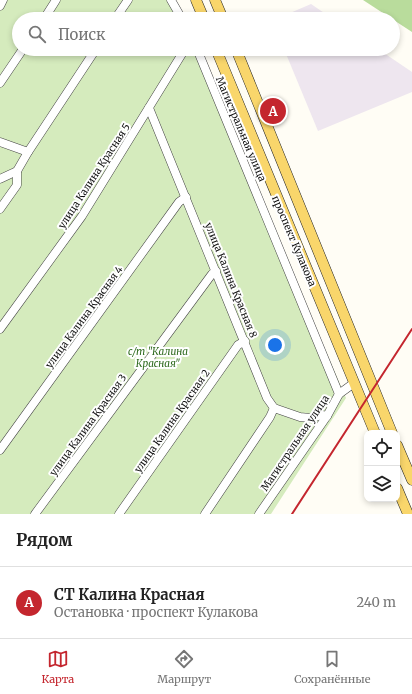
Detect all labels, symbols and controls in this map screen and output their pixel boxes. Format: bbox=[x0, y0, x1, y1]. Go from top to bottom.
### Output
search box bbox=[12, 12, 400, 56]
icon: search bbox=[26, 23, 48, 45]
text: Поиск bbox=[58, 25, 105, 44]
street label: Магистральная улица bbox=[213, 75, 269, 184]
pin: A bbox=[260, 96, 286, 126]
street label: улица Калина Красная 5 bbox=[55, 121, 133, 231]
street label: проспект Кулакова bbox=[269, 194, 319, 289]
street label: улица Калина Красная 8 bbox=[202, 220, 260, 340]
street label: улица Калина Красная 4 bbox=[42, 263, 126, 371]
your location bbox=[265, 335, 285, 355]
park label: с/т "Калина Красная" bbox=[128, 345, 188, 370]
street label: улица Калина Красная 2 bbox=[131, 367, 213, 475]
street label: улица Калина Красная 3 bbox=[47, 371, 130, 479]
street label: Магистральная улица bbox=[258, 392, 332, 493]
map controls bbox=[364, 430, 400, 502]
button: locate bbox=[364, 430, 400, 466]
button: layers bbox=[364, 466, 400, 502]
text: Рядом bbox=[16, 529, 72, 551]
text: СТ Калина Красная bbox=[54, 585, 205, 604]
text: A bbox=[24, 594, 34, 611]
text: 240 m bbox=[356, 594, 396, 611]
text: Остановка · проспект Кулакова bbox=[54, 604, 258, 621]
tab: Карта bbox=[42, 648, 74, 686]
tab: Маршрут bbox=[157, 648, 211, 686]
tab: Сохранённые bbox=[294, 648, 370, 686]

